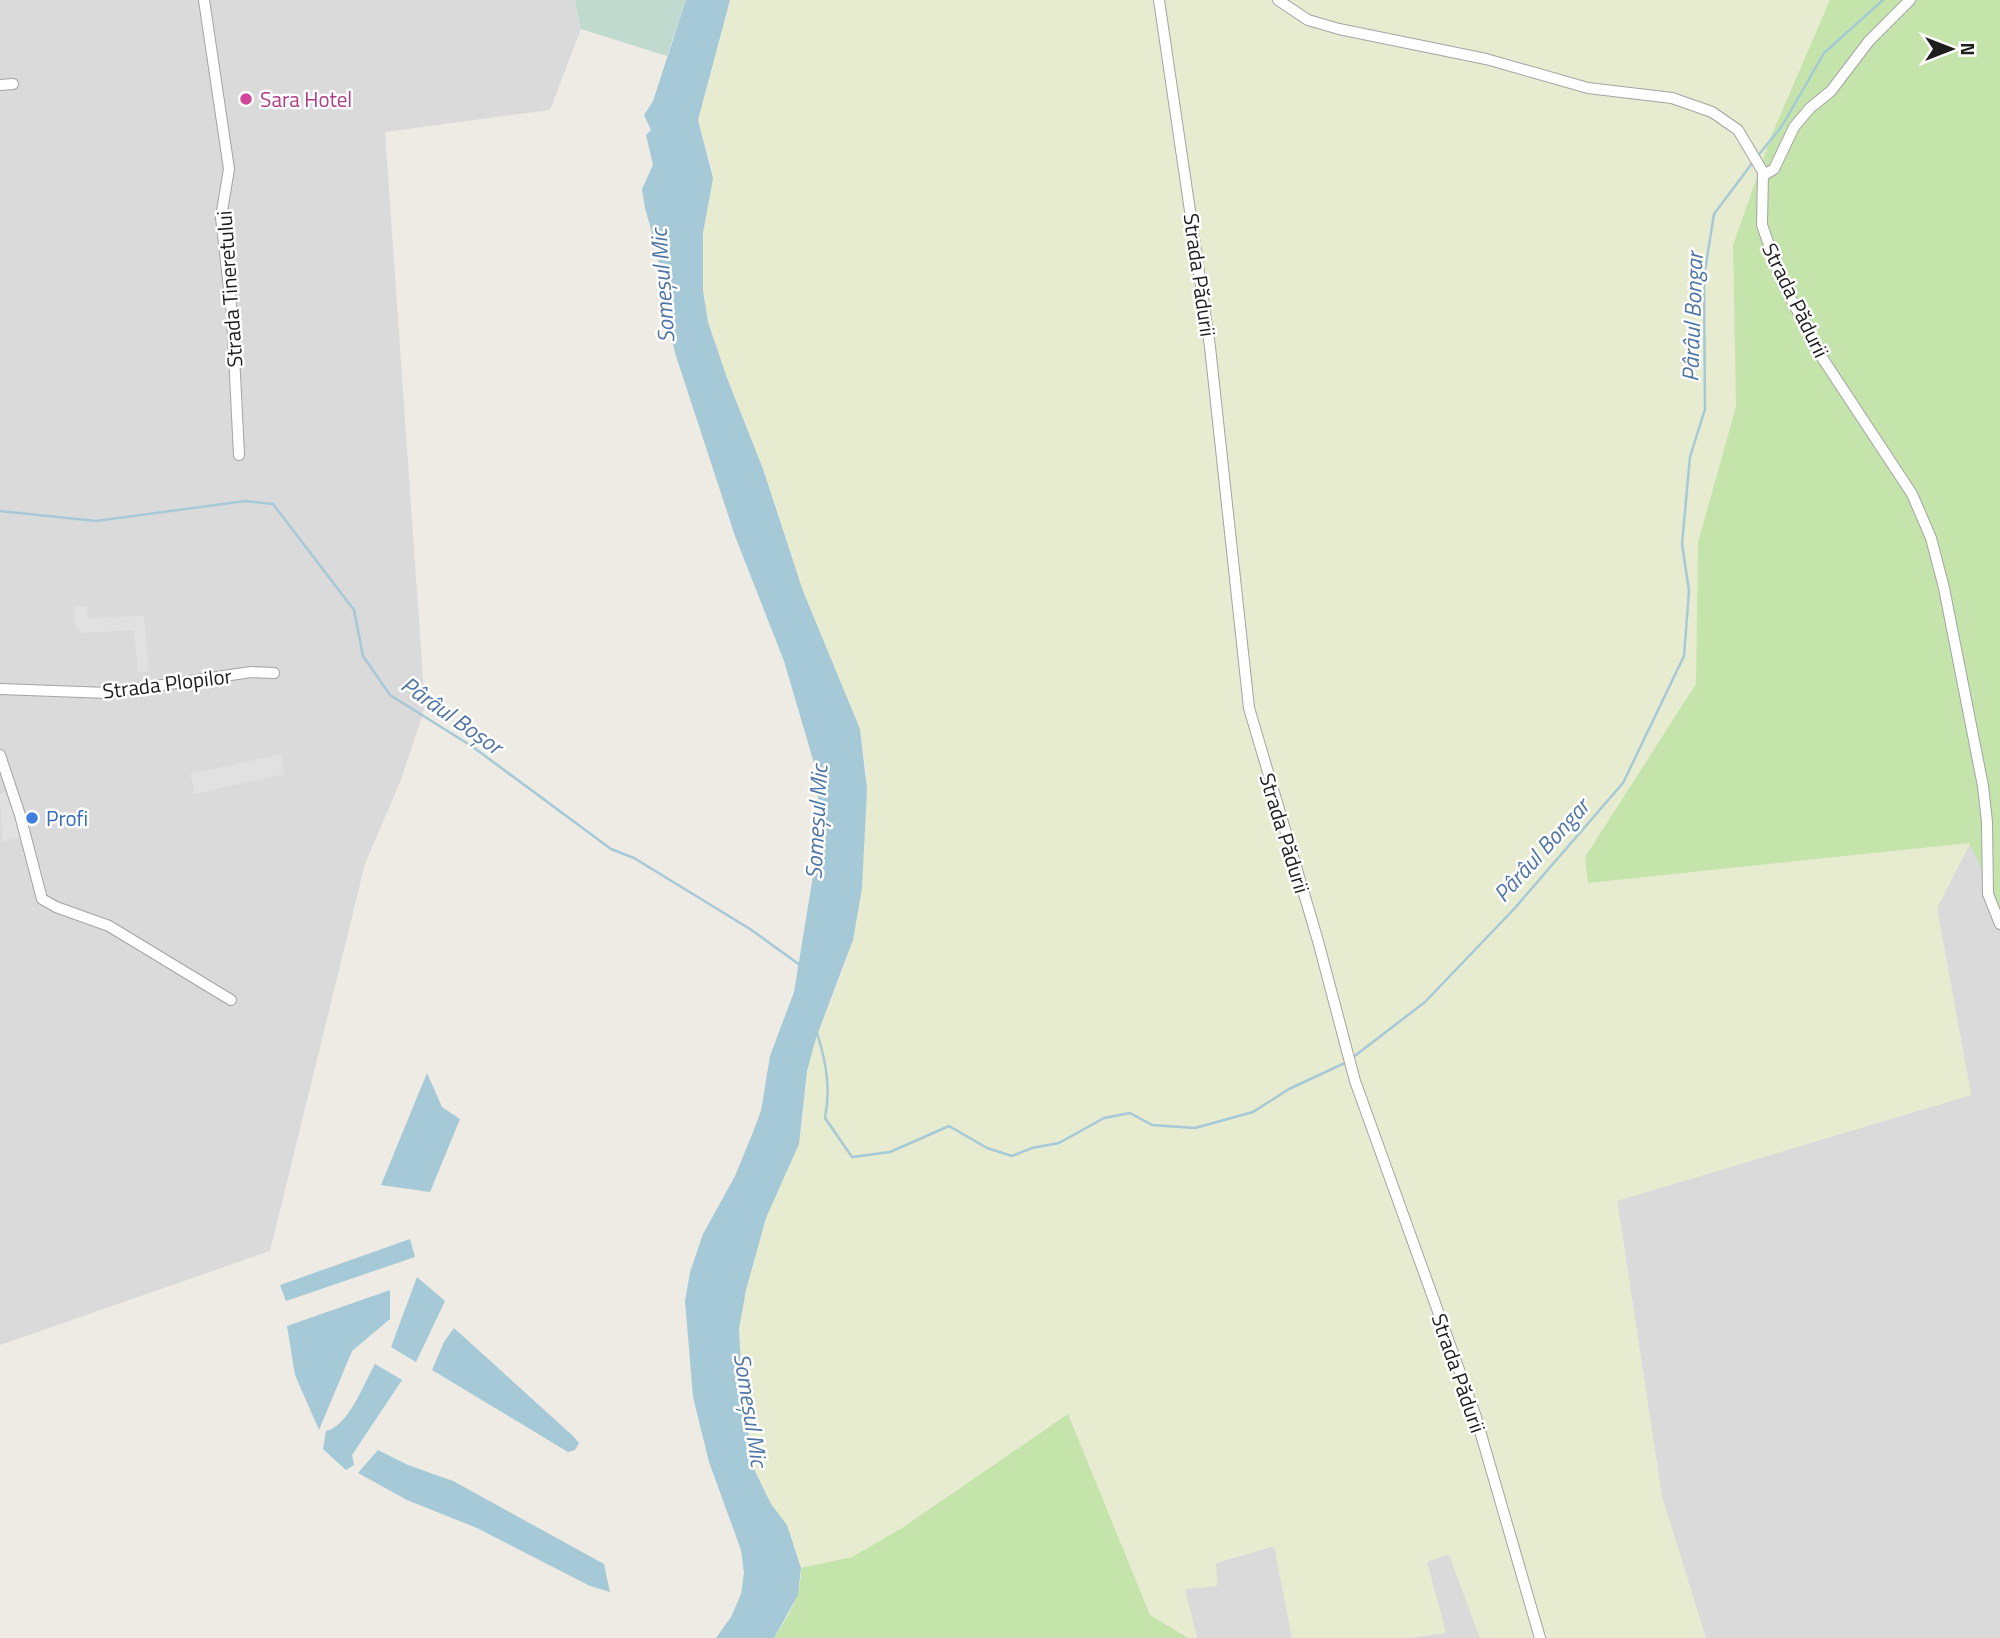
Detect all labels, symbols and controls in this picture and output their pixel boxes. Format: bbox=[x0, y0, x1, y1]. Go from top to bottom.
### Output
north arrow bbox=[1916, 14, 1986, 84]
text: N bbox=[1954, 42, 1983, 56]
place label: Sara Hotel bbox=[260, 83, 352, 115]
marker: Sara Hotel bbox=[238, 91, 254, 107]
street label: Strada Tineretului bbox=[208, 210, 250, 368]
street label: Strada Pădurii bbox=[1176, 211, 1224, 339]
water label: Someșul Mic bbox=[640, 225, 683, 344]
street label: Strada Pădurii bbox=[1754, 237, 1838, 363]
water label: Pârâul Bongar bbox=[1672, 249, 1712, 382]
street label: Strada Plopilor bbox=[101, 659, 233, 707]
water label: Pârâul Boșor bbox=[394, 667, 512, 764]
water label: Someșul Mic bbox=[796, 761, 837, 880]
street label: Strada Pădurii bbox=[1252, 769, 1318, 897]
water label: Pârâul Bongar bbox=[1485, 788, 1599, 910]
place label: Profi bbox=[46, 802, 88, 834]
marker: Profi bbox=[24, 810, 40, 826]
street label: Strada Pădurii bbox=[1424, 1309, 1494, 1437]
water label: Someșul Mic bbox=[725, 1351, 778, 1472]

